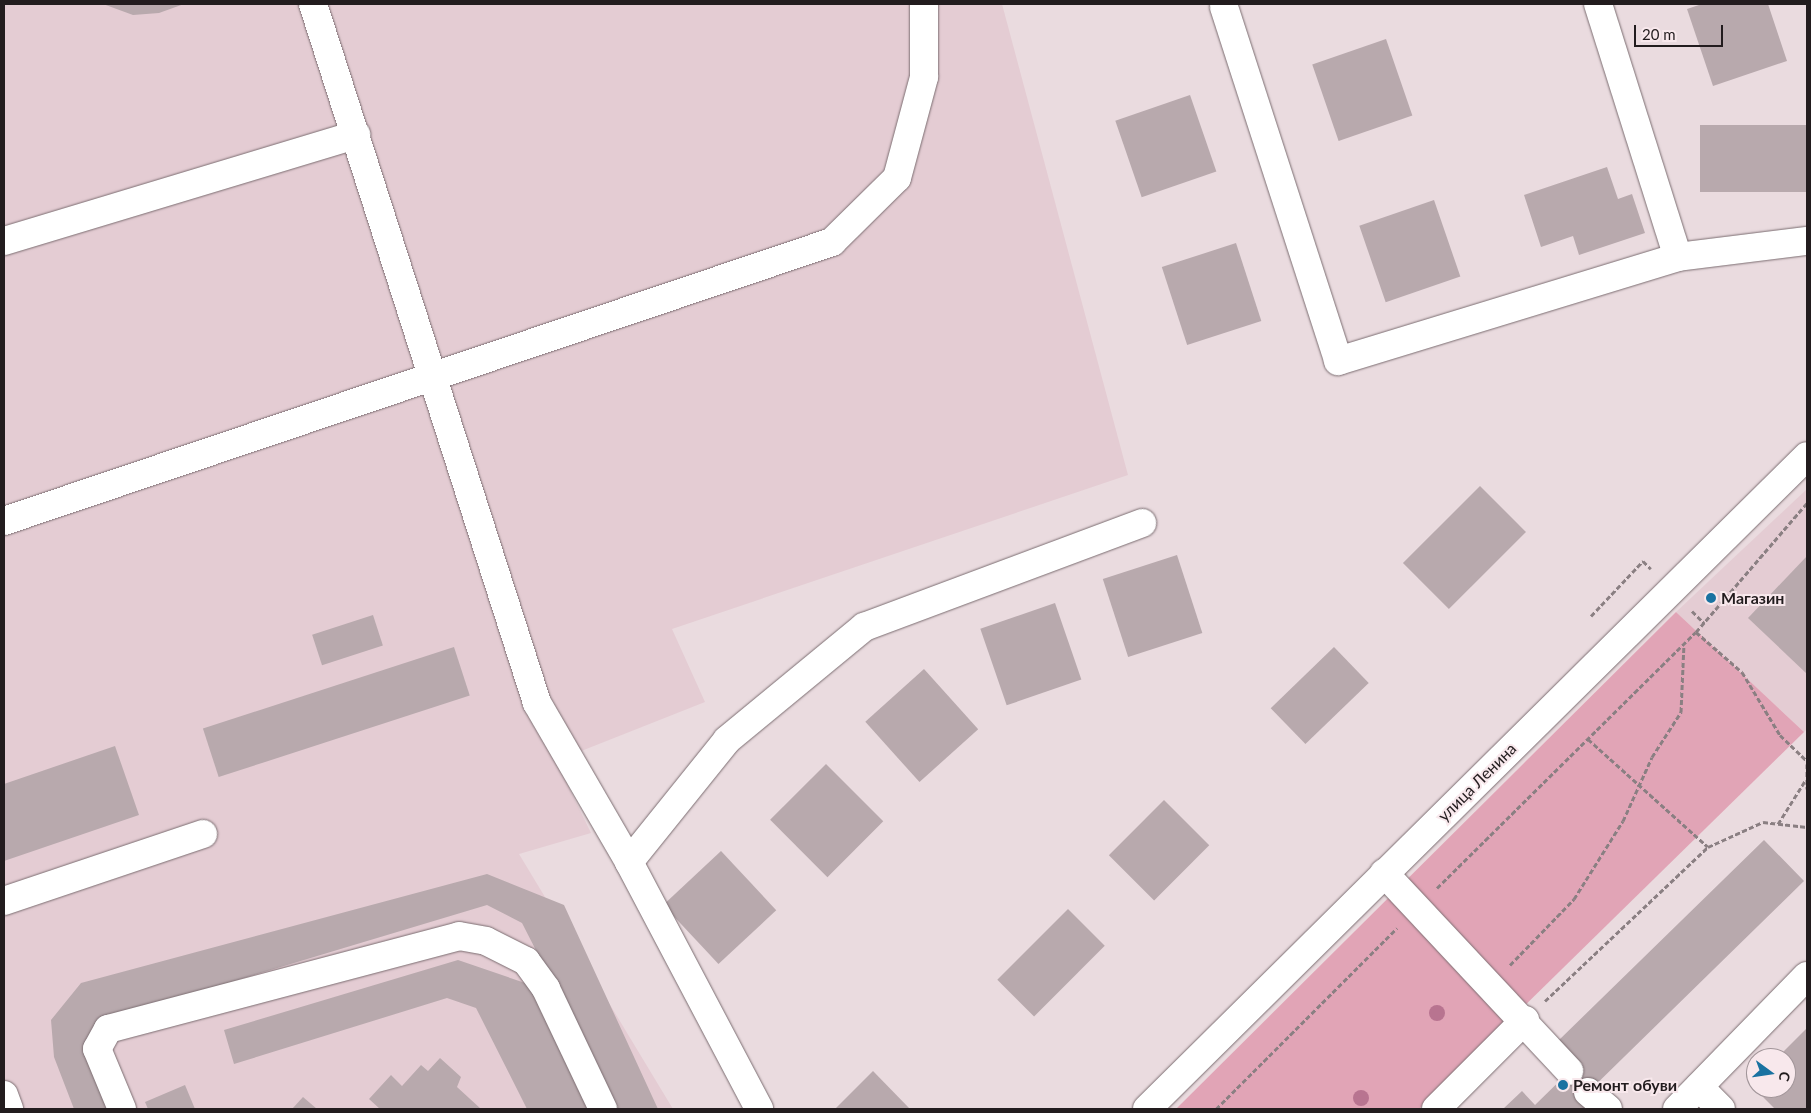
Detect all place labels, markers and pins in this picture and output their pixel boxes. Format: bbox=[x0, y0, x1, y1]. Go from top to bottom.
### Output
place label: Магазин bbox=[1721, 588, 1784, 608]
marker: Магазин bbox=[1705, 592, 1717, 604]
place label: Ремонт обуви bbox=[1573, 1075, 1677, 1095]
marker: Ремонт обуви bbox=[1557, 1079, 1569, 1091]

